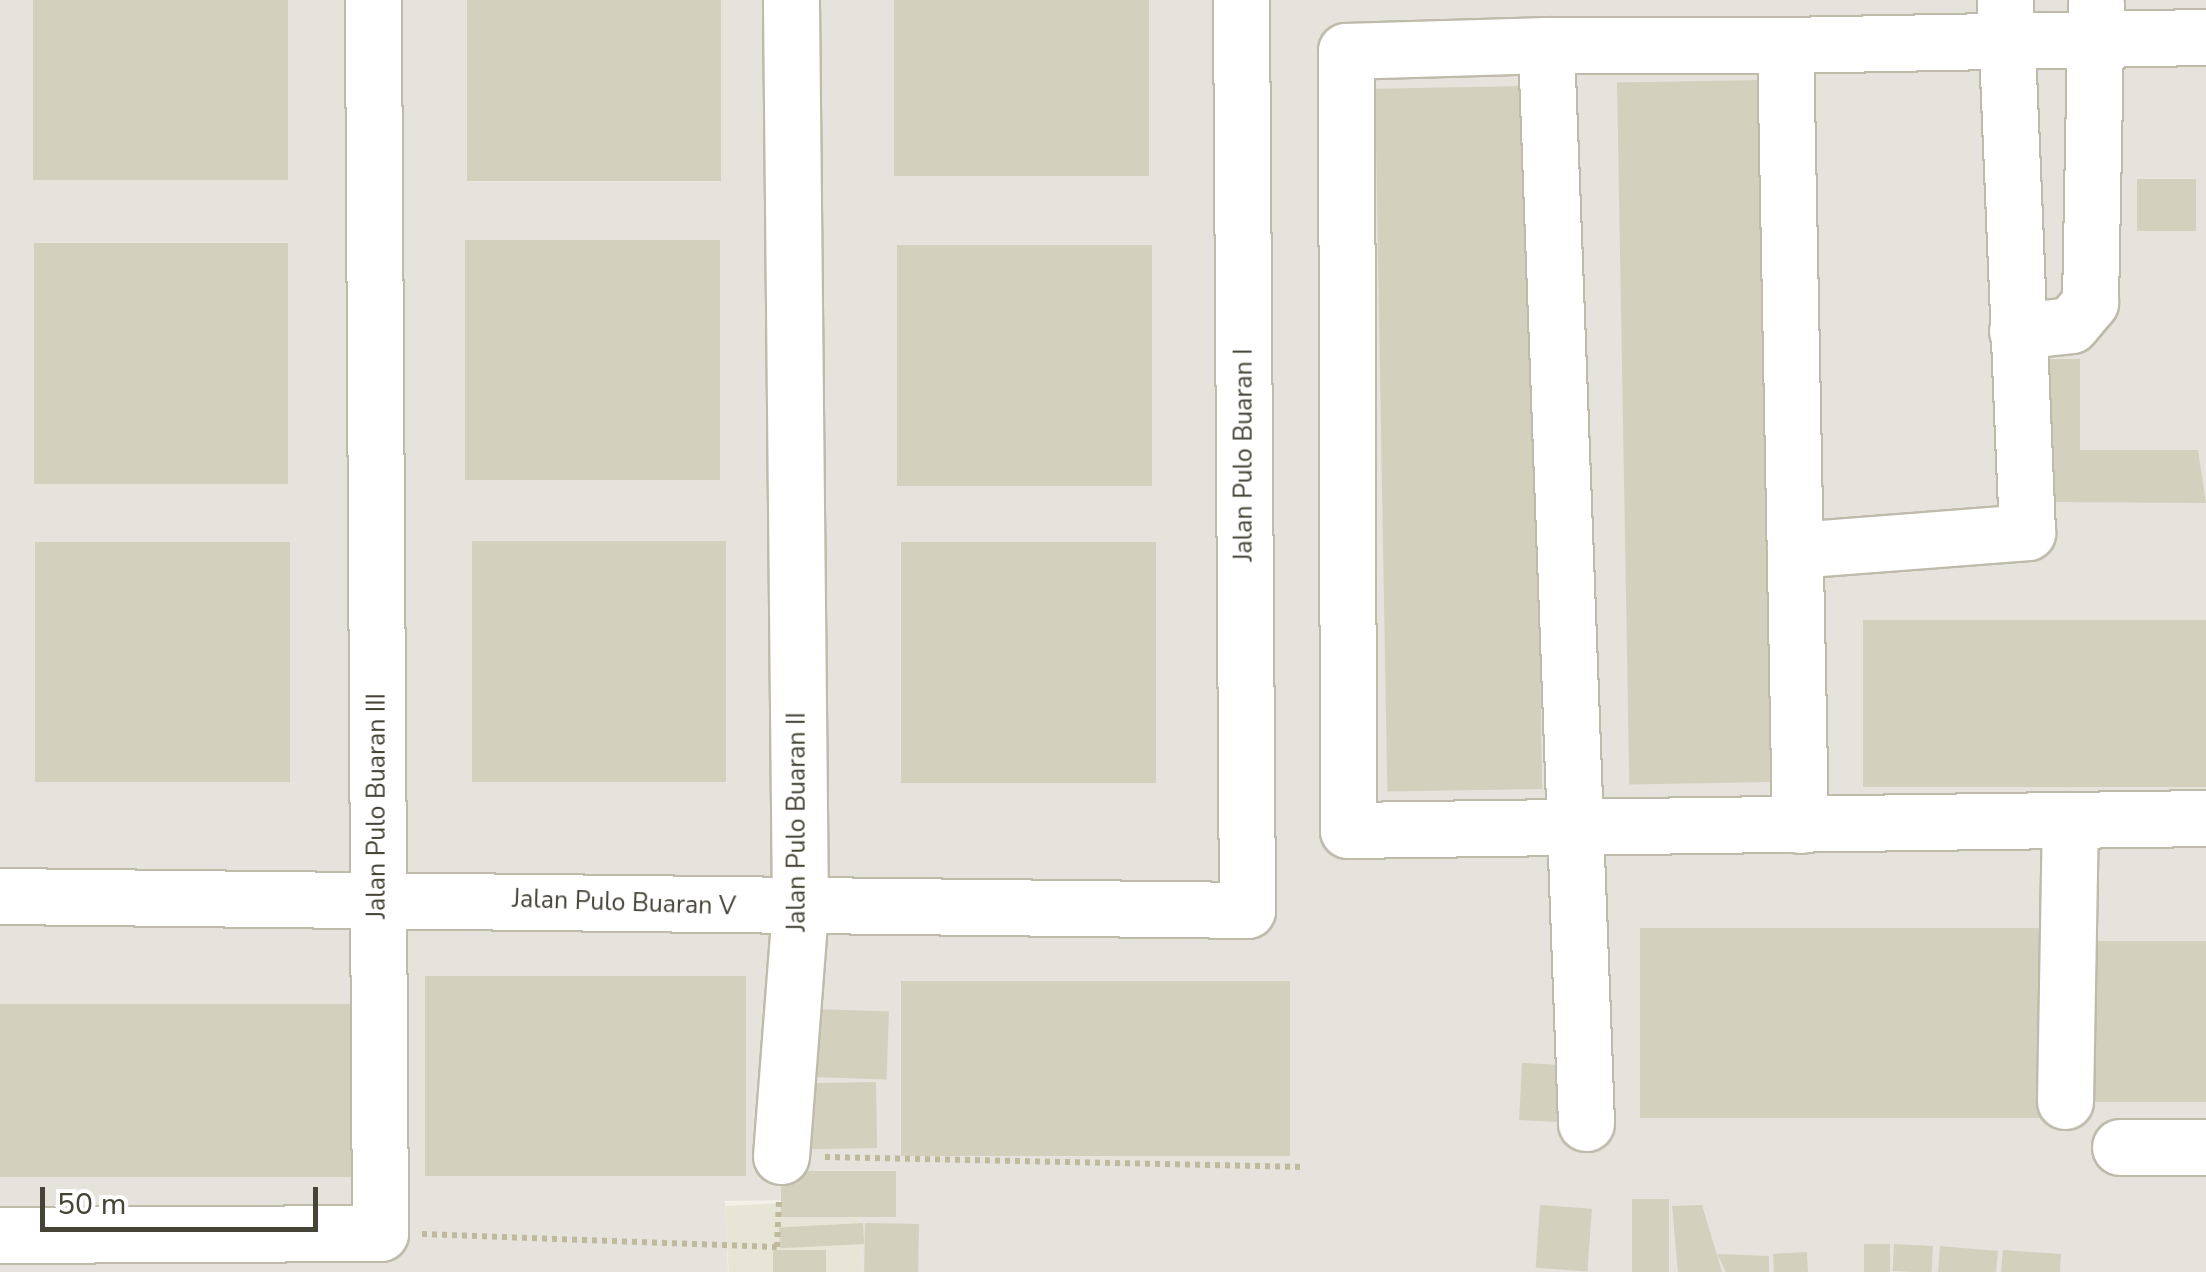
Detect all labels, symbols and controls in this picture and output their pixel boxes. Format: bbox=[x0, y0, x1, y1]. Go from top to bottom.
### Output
street label: Jalan Pulo Buaran I bbox=[1229, 348, 1259, 562]
street label: Jalan Pulo Buaran III bbox=[362, 693, 392, 919]
street label: Jalan Pulo Buaran II bbox=[782, 712, 812, 932]
street label: Jalan Pulo Buaran V bbox=[512, 884, 736, 922]
scale bar bbox=[45, 1167, 322, 1229]
text: 50 m bbox=[57, 1184, 126, 1225]

